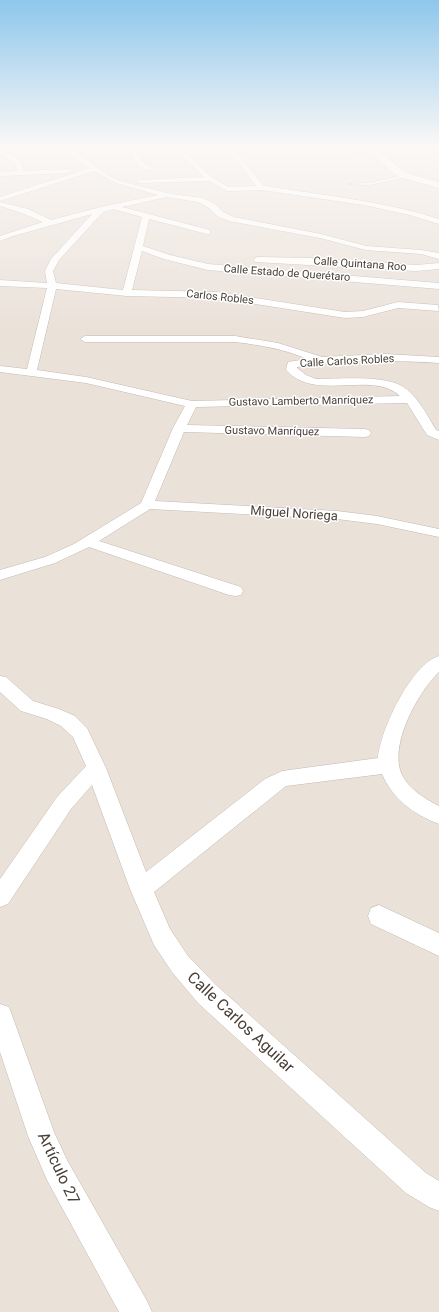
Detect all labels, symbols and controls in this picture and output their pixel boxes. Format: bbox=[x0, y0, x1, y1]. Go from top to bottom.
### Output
street label: Calle Quintana Roo bbox=[313, 254, 407, 274]
street label: Calle Estado de Querétaro bbox=[223, 262, 351, 284]
street label: Carlos Robles bbox=[186, 287, 255, 307]
street label: Calle Carlos Robles bbox=[299, 352, 395, 370]
street label: Gustavo Lamberto Manríquez bbox=[229, 393, 374, 409]
street label: Gustavo Manríquez bbox=[225, 424, 320, 438]
street label: Miguel Noriega bbox=[250, 502, 338, 524]
street label: Calle Carlos Aguilar bbox=[184, 968, 299, 1077]
street label: Artículo 27 bbox=[34, 1129, 84, 1207]

